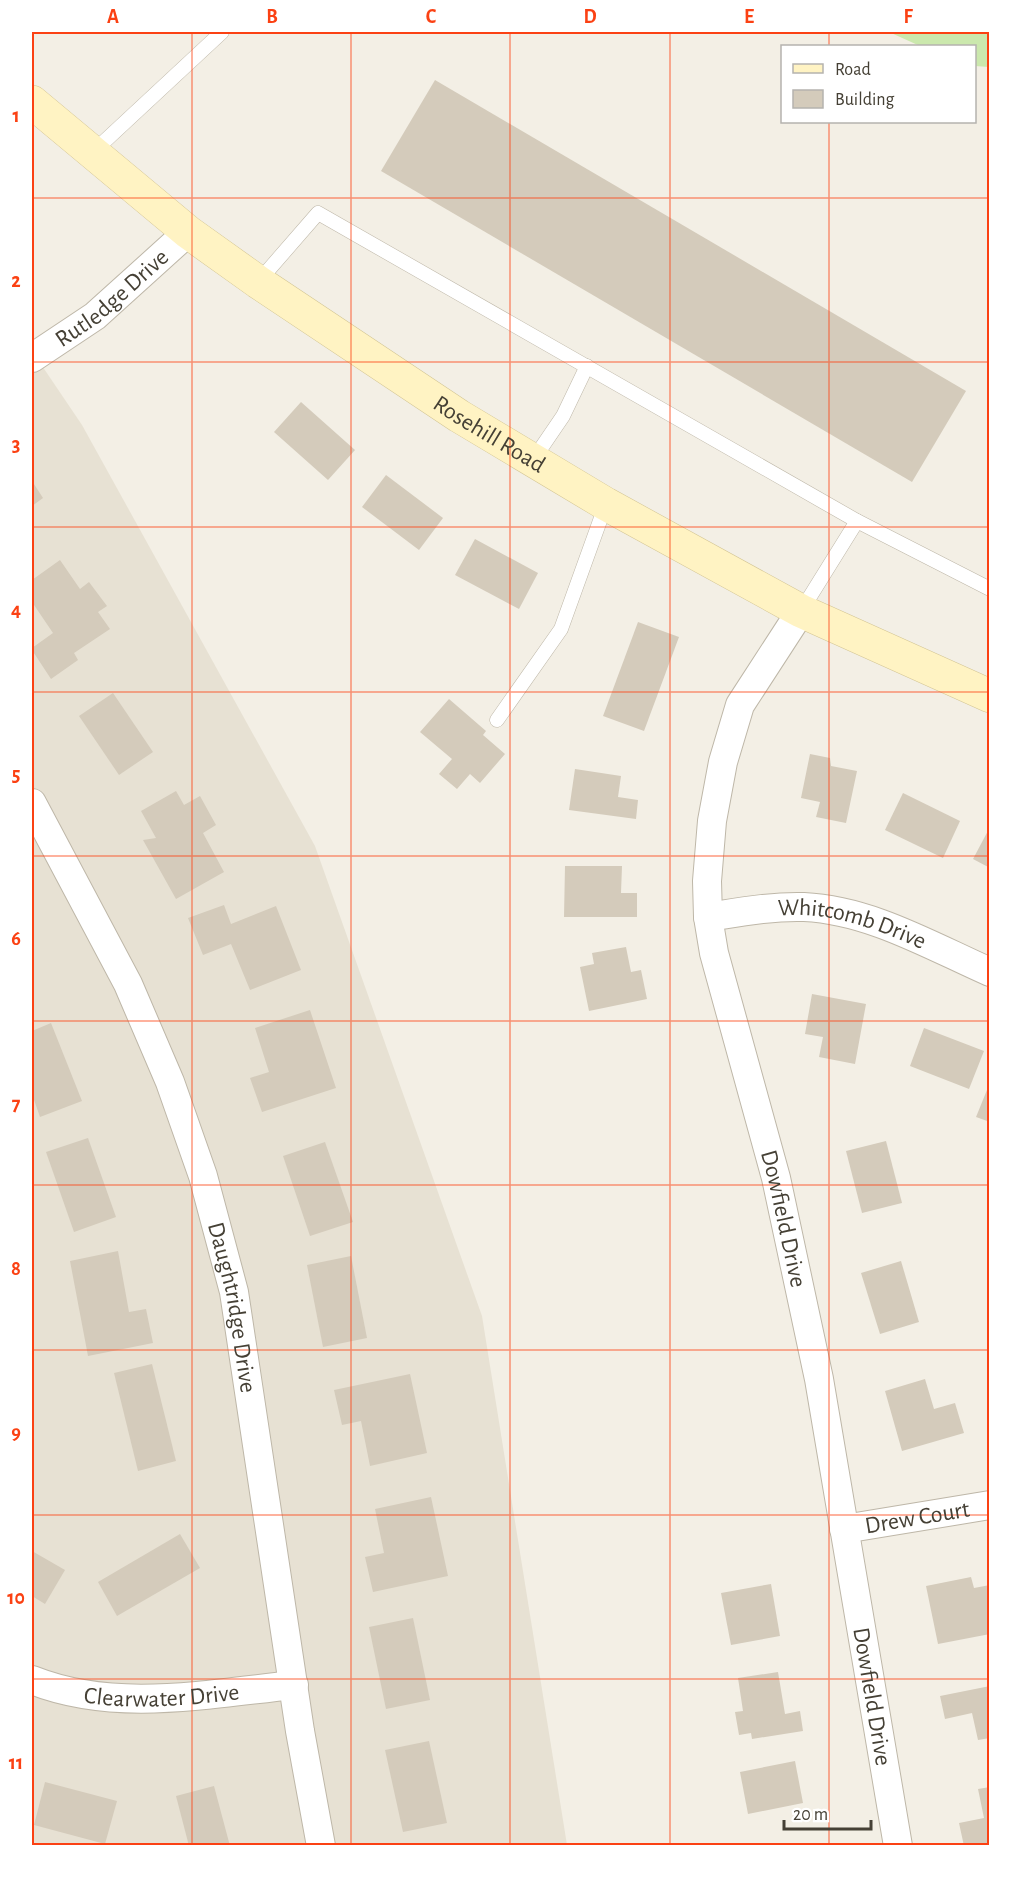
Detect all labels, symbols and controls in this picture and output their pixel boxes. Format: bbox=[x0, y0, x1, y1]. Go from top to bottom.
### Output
text: A bbox=[107, 7, 119, 27]
text: B bbox=[266, 7, 278, 27]
text: C bbox=[426, 7, 437, 27]
text: D bbox=[583, 7, 597, 27]
text: E bbox=[744, 7, 754, 27]
text: F bbox=[903, 7, 913, 27]
legend bbox=[781, 45, 976, 123]
text: Road bbox=[835, 61, 871, 79]
text: Building bbox=[835, 91, 895, 109]
text: 1 bbox=[12, 106, 20, 126]
street label: Rutledge Drive bbox=[51, 245, 173, 352]
text: 2 bbox=[11, 271, 21, 291]
street label: Rosehill Road bbox=[429, 391, 549, 478]
text: 3 bbox=[12, 435, 20, 455]
text: 4 bbox=[11, 600, 21, 620]
text: 5 bbox=[12, 765, 20, 785]
street label: Whitcomb Drive bbox=[777, 896, 930, 954]
text: 6 bbox=[11, 929, 21, 949]
text: 7 bbox=[12, 1094, 21, 1114]
street label: Dowfield Drive bbox=[756, 1148, 810, 1290]
street label: Daughtridge Drive bbox=[203, 1220, 260, 1394]
text: 8 bbox=[11, 1259, 21, 1279]
text: 9 bbox=[11, 1423, 21, 1443]
street label: Drew Court bbox=[863, 1498, 972, 1538]
text: 10 bbox=[7, 1588, 25, 1608]
street label: Dowfield Drive bbox=[848, 1625, 895, 1767]
street label: Clearwater Drive bbox=[82, 1680, 241, 1712]
text: 11 bbox=[9, 1753, 23, 1773]
scale bar bbox=[784, 1793, 871, 1831]
text: 20 m bbox=[793, 1806, 828, 1824]

